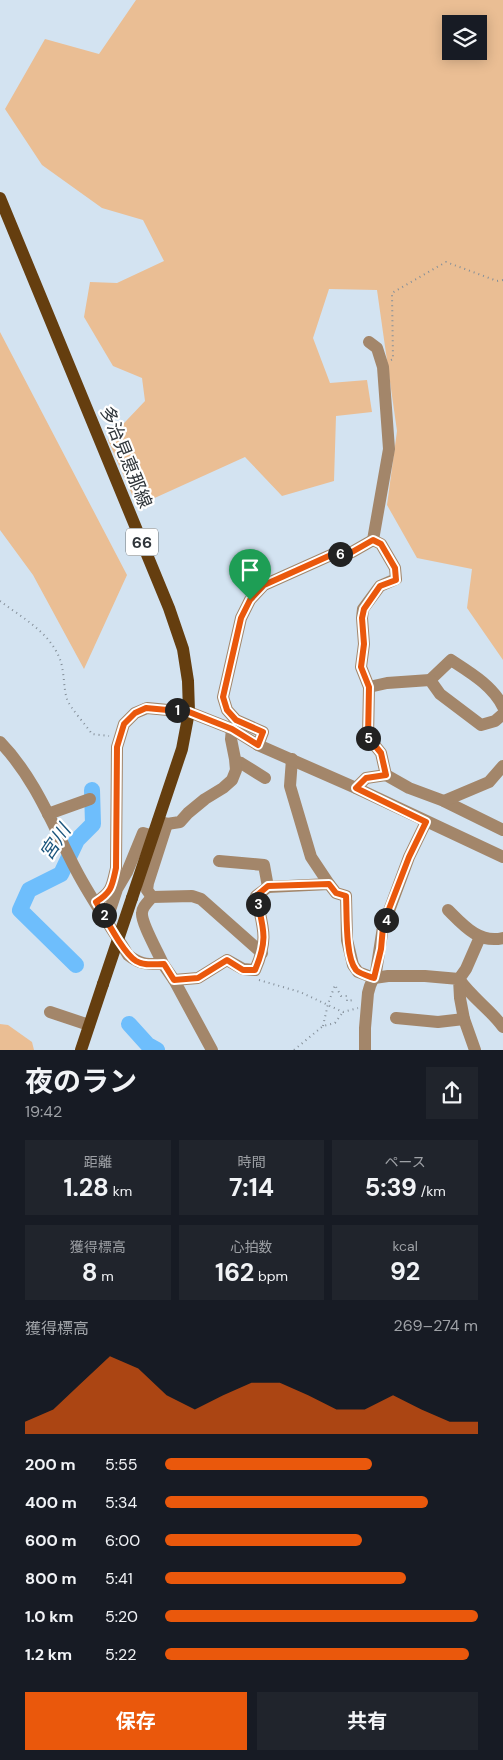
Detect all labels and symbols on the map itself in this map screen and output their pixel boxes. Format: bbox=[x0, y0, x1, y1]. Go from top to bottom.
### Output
street label: 多治見恵那線 bbox=[95, 402, 157, 512]
road number: 66 bbox=[126, 528, 158, 556]
pin: 6 bbox=[328, 542, 352, 566]
pin bbox=[229, 549, 271, 600]
pin: 1 bbox=[164, 698, 190, 722]
pin: 5 bbox=[356, 726, 380, 750]
water label: 宮川 bbox=[34, 818, 77, 865]
pin: 3 bbox=[246, 892, 270, 916]
pin: 2 bbox=[92, 902, 116, 928]
pin: 4 bbox=[374, 908, 398, 932]

